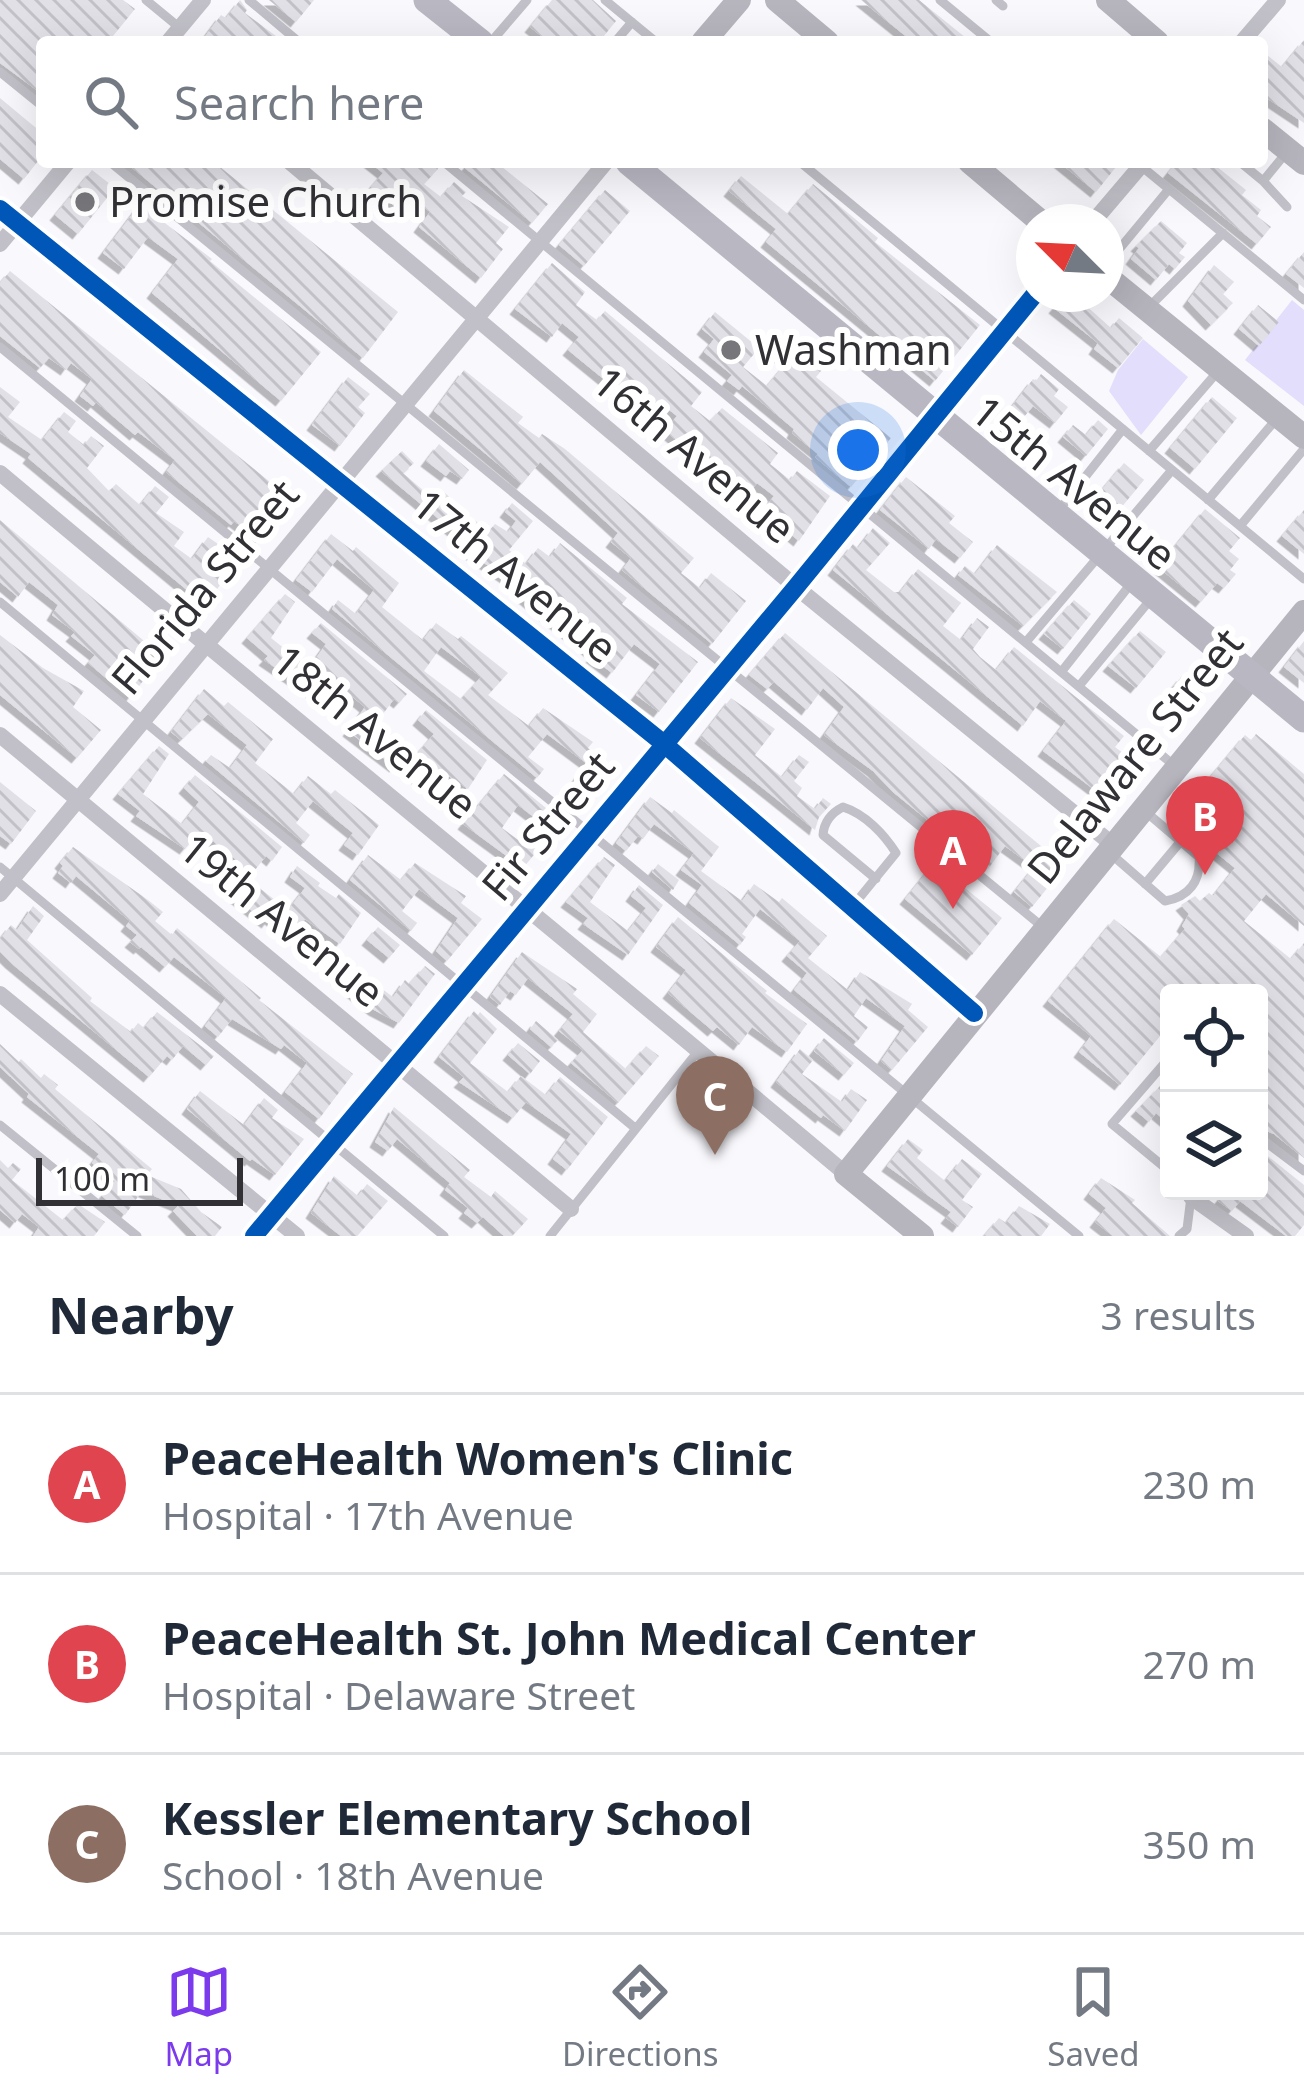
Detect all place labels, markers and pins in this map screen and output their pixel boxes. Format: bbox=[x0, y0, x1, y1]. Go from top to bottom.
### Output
place label: Promise Church bbox=[109, 172, 422, 229]
marker: Promise Church bbox=[72, 189, 98, 215]
place label: Washman bbox=[755, 320, 952, 377]
marker: Washman bbox=[718, 337, 744, 363]
pin: B bbox=[1166, 776, 1244, 875]
pin: A bbox=[914, 810, 992, 909]
pin: C bbox=[676, 1056, 754, 1155]

